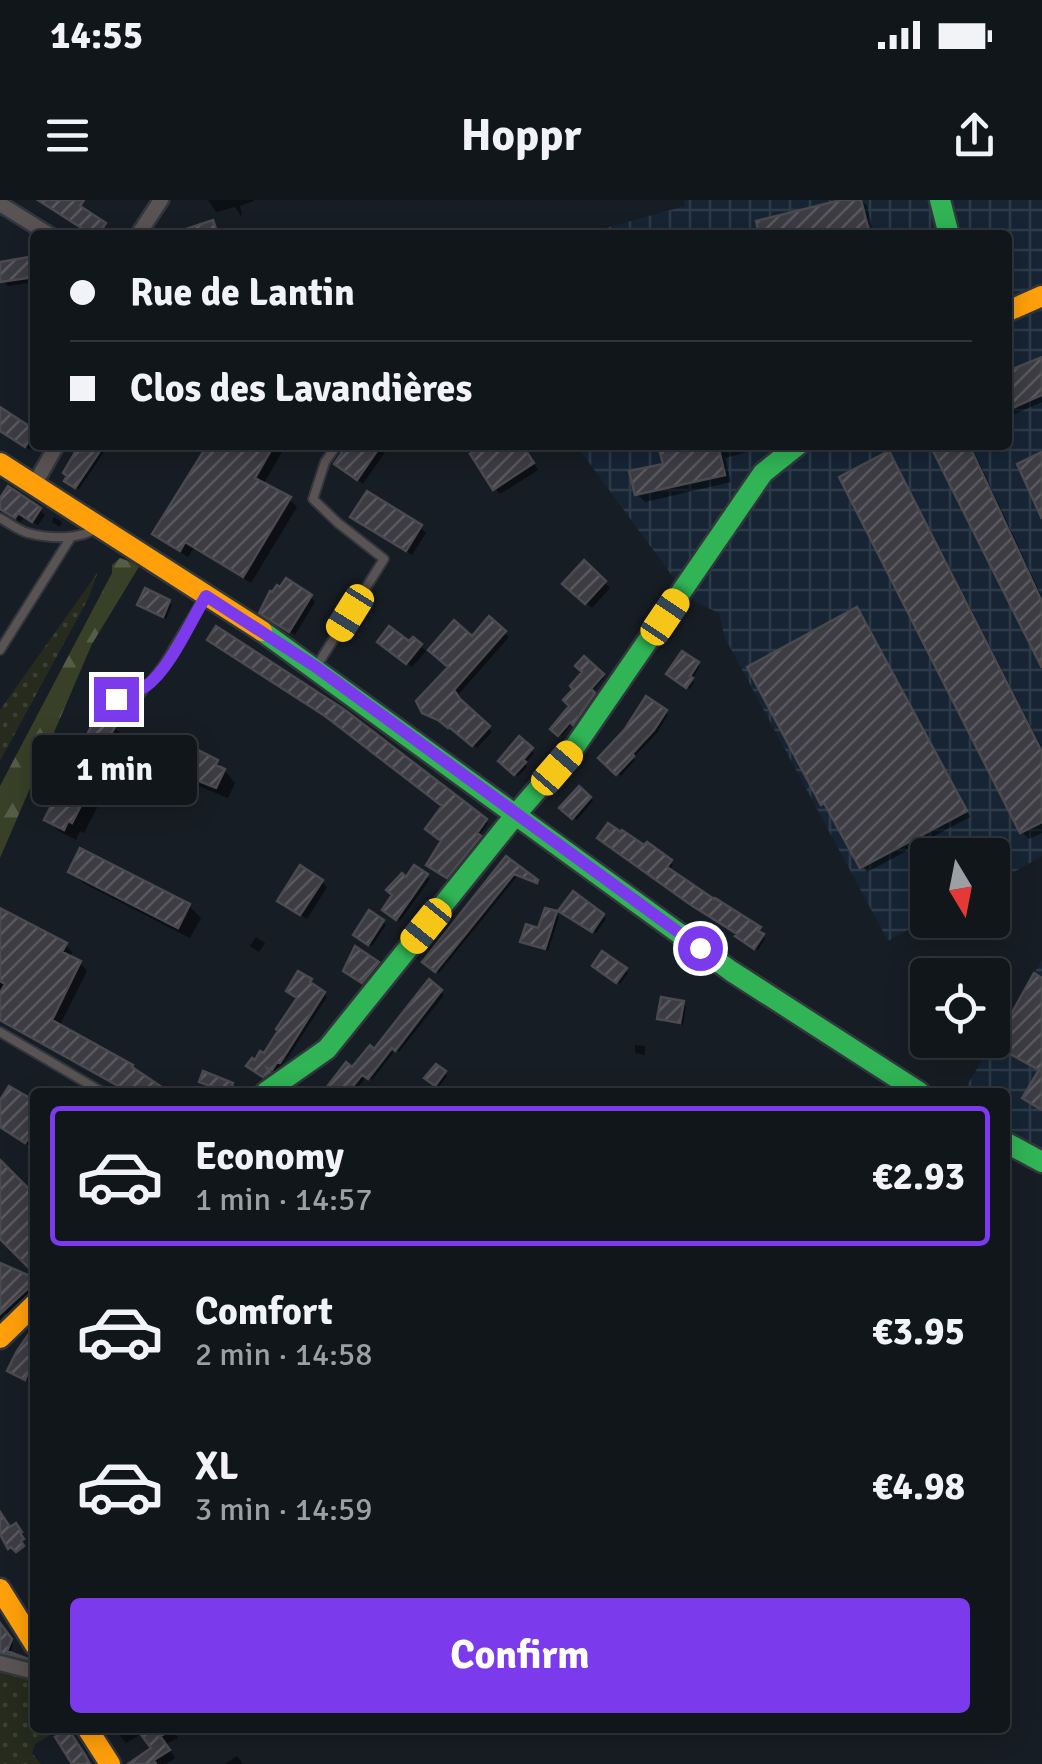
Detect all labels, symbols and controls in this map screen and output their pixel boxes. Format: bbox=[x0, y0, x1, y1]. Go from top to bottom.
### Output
text: 14:55 bbox=[50, 12, 143, 59]
icon: menu bbox=[40, 108, 95, 163]
text: Hoppr bbox=[461, 108, 581, 163]
icon: share bbox=[947, 108, 1002, 163]
text: Rue de Lantin bbox=[130, 269, 355, 316]
text: Clos des Lavandières bbox=[130, 365, 472, 412]
car bbox=[321, 580, 379, 646]
car bbox=[636, 584, 694, 650]
route end bbox=[94, 677, 139, 722]
callout: 1 min bbox=[34, 734, 198, 804]
car bbox=[526, 736, 588, 800]
text: 1 min bbox=[76, 750, 153, 789]
north arrow bbox=[910, 838, 1010, 938]
map controls bbox=[910, 838, 1010, 1058]
car bbox=[395, 893, 457, 959]
route start bbox=[678, 926, 723, 971]
button: locate bbox=[910, 958, 1010, 1058]
icon: car bbox=[75, 1131, 165, 1221]
text: Economy bbox=[195, 1133, 344, 1180]
text: €2.93 bbox=[872, 1153, 965, 1200]
text: 1 min · 14:57 bbox=[195, 1180, 373, 1219]
icon: car bbox=[75, 1286, 165, 1376]
text: Comfort bbox=[195, 1288, 333, 1335]
text: €3.95 bbox=[872, 1308, 965, 1355]
text: 2 min · 14:58 bbox=[195, 1335, 373, 1374]
icon: car bbox=[75, 1441, 165, 1531]
text: XL bbox=[195, 1443, 238, 1490]
text: €4.98 bbox=[872, 1463, 965, 1510]
text: 3 min · 14:59 bbox=[195, 1490, 373, 1529]
button: Confirm bbox=[70, 1598, 970, 1713]

